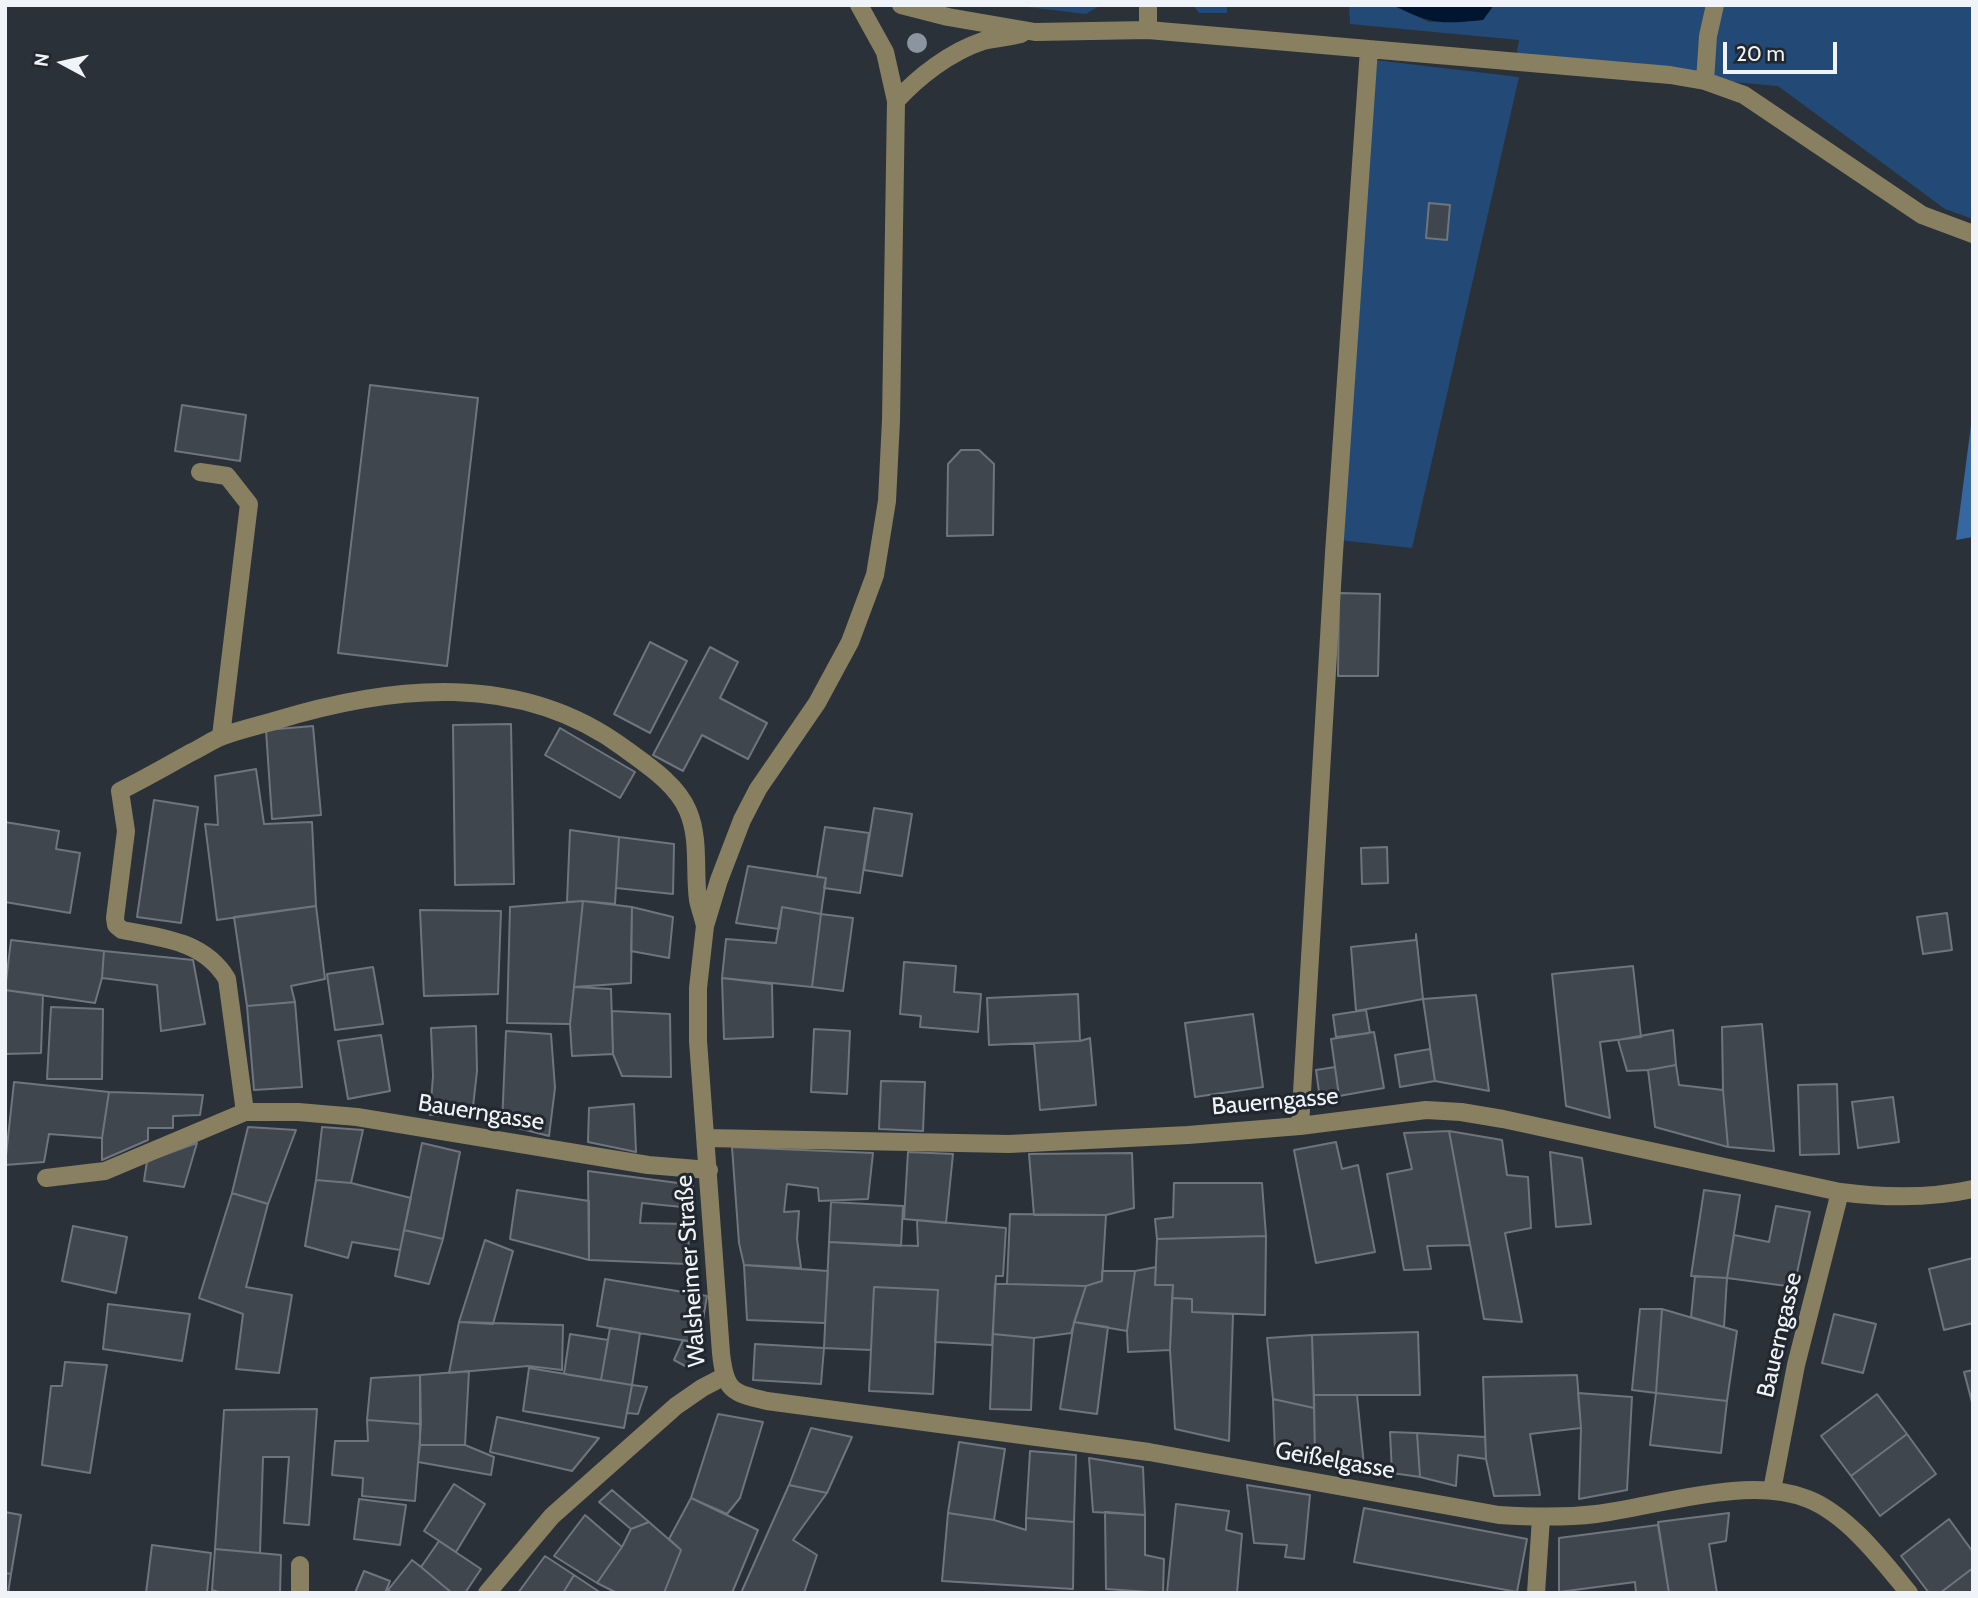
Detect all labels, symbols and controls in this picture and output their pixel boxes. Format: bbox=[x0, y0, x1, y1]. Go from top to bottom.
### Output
north arrow bbox=[28, 28, 98, 98]
scale bar bbox=[1726, 28, 1840, 72]
text: 20 m bbox=[1736, 41, 1785, 66]
text: N bbox=[29, 52, 54, 68]
street label: Bauerngasse bbox=[1210, 1082, 1340, 1122]
street label: Bauerngasse bbox=[416, 1089, 546, 1137]
street label: Walsheimer Straße bbox=[670, 1174, 712, 1368]
street label: Bauerngasse bbox=[1752, 1270, 1808, 1400]
street label: Geißelgasse bbox=[1273, 1436, 1397, 1486]

